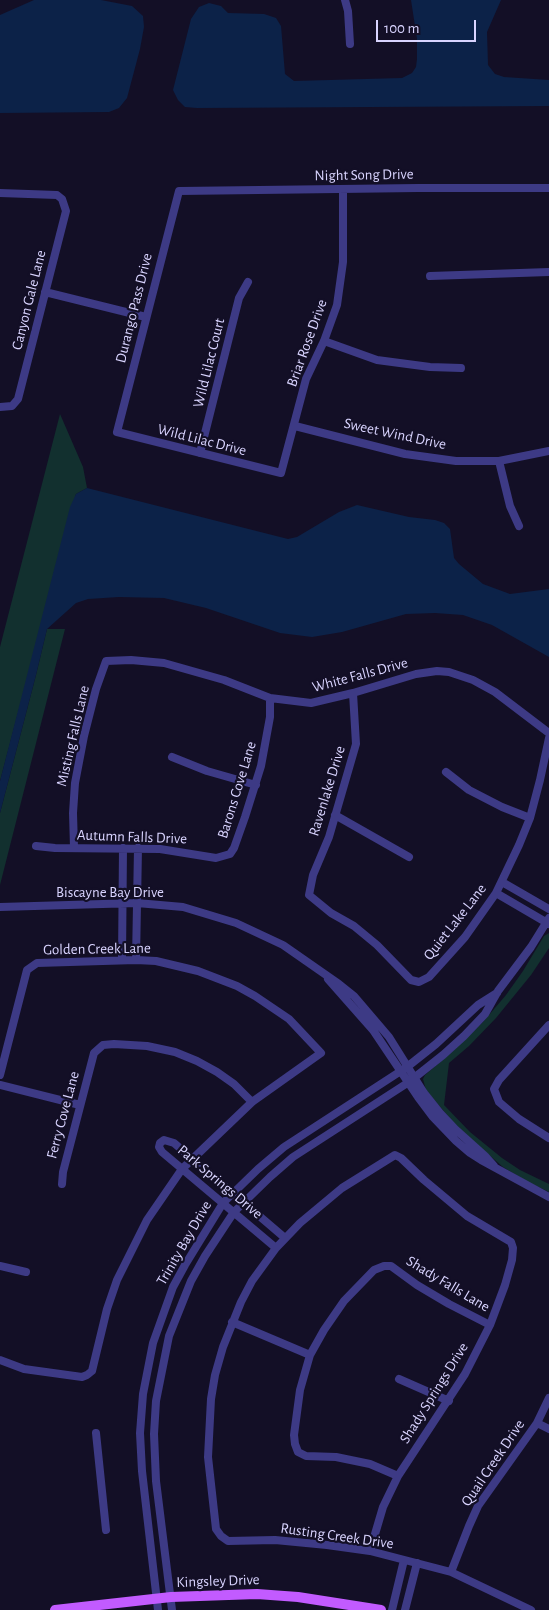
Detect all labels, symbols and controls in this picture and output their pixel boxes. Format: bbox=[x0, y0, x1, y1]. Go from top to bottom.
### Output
scale bar bbox=[379, 10, 479, 42]
text: 100 m bbox=[384, 21, 419, 36]
street label: Night Song Drive bbox=[314, 165, 414, 185]
street label: Canyon Gale Lane bbox=[8, 248, 50, 352]
street label: Durango Pass Drive bbox=[112, 251, 156, 365]
street label: Briar Rose Drive bbox=[283, 297, 331, 389]
street label: Wild Lilac Court bbox=[189, 316, 229, 410]
street label: Sweet Wind Drive bbox=[342, 414, 448, 454]
street label: Wild Lilac Drive bbox=[156, 420, 248, 460]
street label: White Falls Drive bbox=[310, 654, 410, 696]
street label: Misting Falls Lane bbox=[53, 684, 93, 788]
street label: Barons Cove Lane bbox=[214, 739, 260, 841]
street label: Ravenlake Drive bbox=[305, 744, 349, 838]
street label: Autumn Falls Drive bbox=[77, 826, 187, 848]
street label: Quiet Lake Lane bbox=[420, 880, 490, 964]
street label: Biscayne Bay Drive bbox=[56, 883, 164, 901]
street label: Golden Creek Lane bbox=[43, 939, 151, 959]
street label: Ferry Cove Lane bbox=[43, 1069, 83, 1161]
street label: Park Springs Drive bbox=[174, 1141, 266, 1223]
street label: Trinity Bay Drive bbox=[153, 1197, 215, 1289]
street label: Shady Falls Lane bbox=[403, 1252, 493, 1316]
street label: Shady Springs Drive bbox=[396, 1339, 472, 1447]
street label: Quail Creek Drive bbox=[457, 1416, 529, 1510]
street label: Rusting Creek Drive bbox=[279, 1519, 395, 1553]
street label: Kingsley Drive bbox=[176, 1571, 260, 1591]

